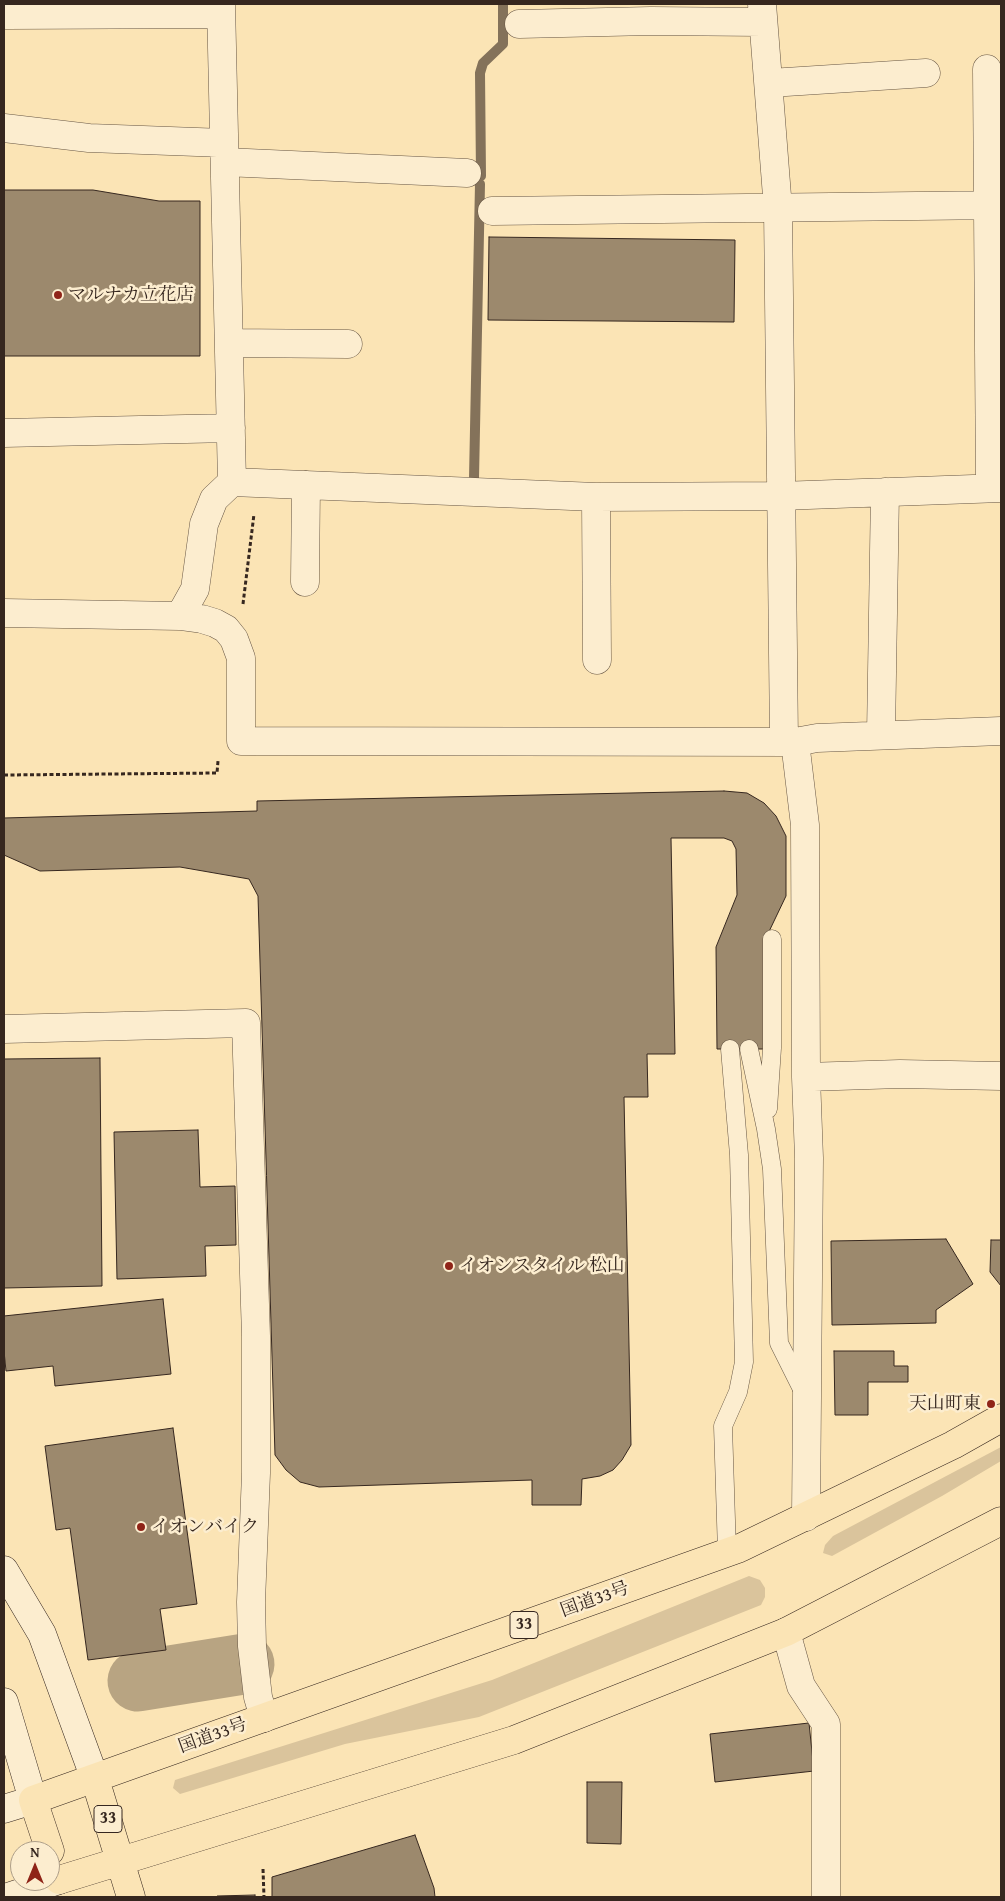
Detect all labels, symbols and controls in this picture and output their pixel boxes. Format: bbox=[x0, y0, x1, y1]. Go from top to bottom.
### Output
place label: マルナカ立花店 bbox=[68, 284, 194, 306]
marker: マルナカ立花店 bbox=[52, 289, 64, 301]
place label: イオンスタイル 松山 bbox=[459, 1255, 625, 1277]
marker: イオンスタイル 松山 bbox=[443, 1260, 455, 1272]
place label: 天山町東 bbox=[909, 1393, 981, 1415]
marker: 天山町東 bbox=[985, 1398, 997, 1410]
place label: イオンバイク bbox=[151, 1516, 259, 1538]
marker: イオンバイク bbox=[135, 1521, 147, 1533]
street label: 国道33号 bbox=[558, 1578, 632, 1622]
road number: 33 bbox=[510, 1612, 538, 1638]
street label: 国道33号 bbox=[176, 1714, 250, 1758]
road number: 33 bbox=[94, 1806, 122, 1832]
north arrow bbox=[10, 1841, 60, 1891]
text: N bbox=[30, 1842, 40, 1862]

